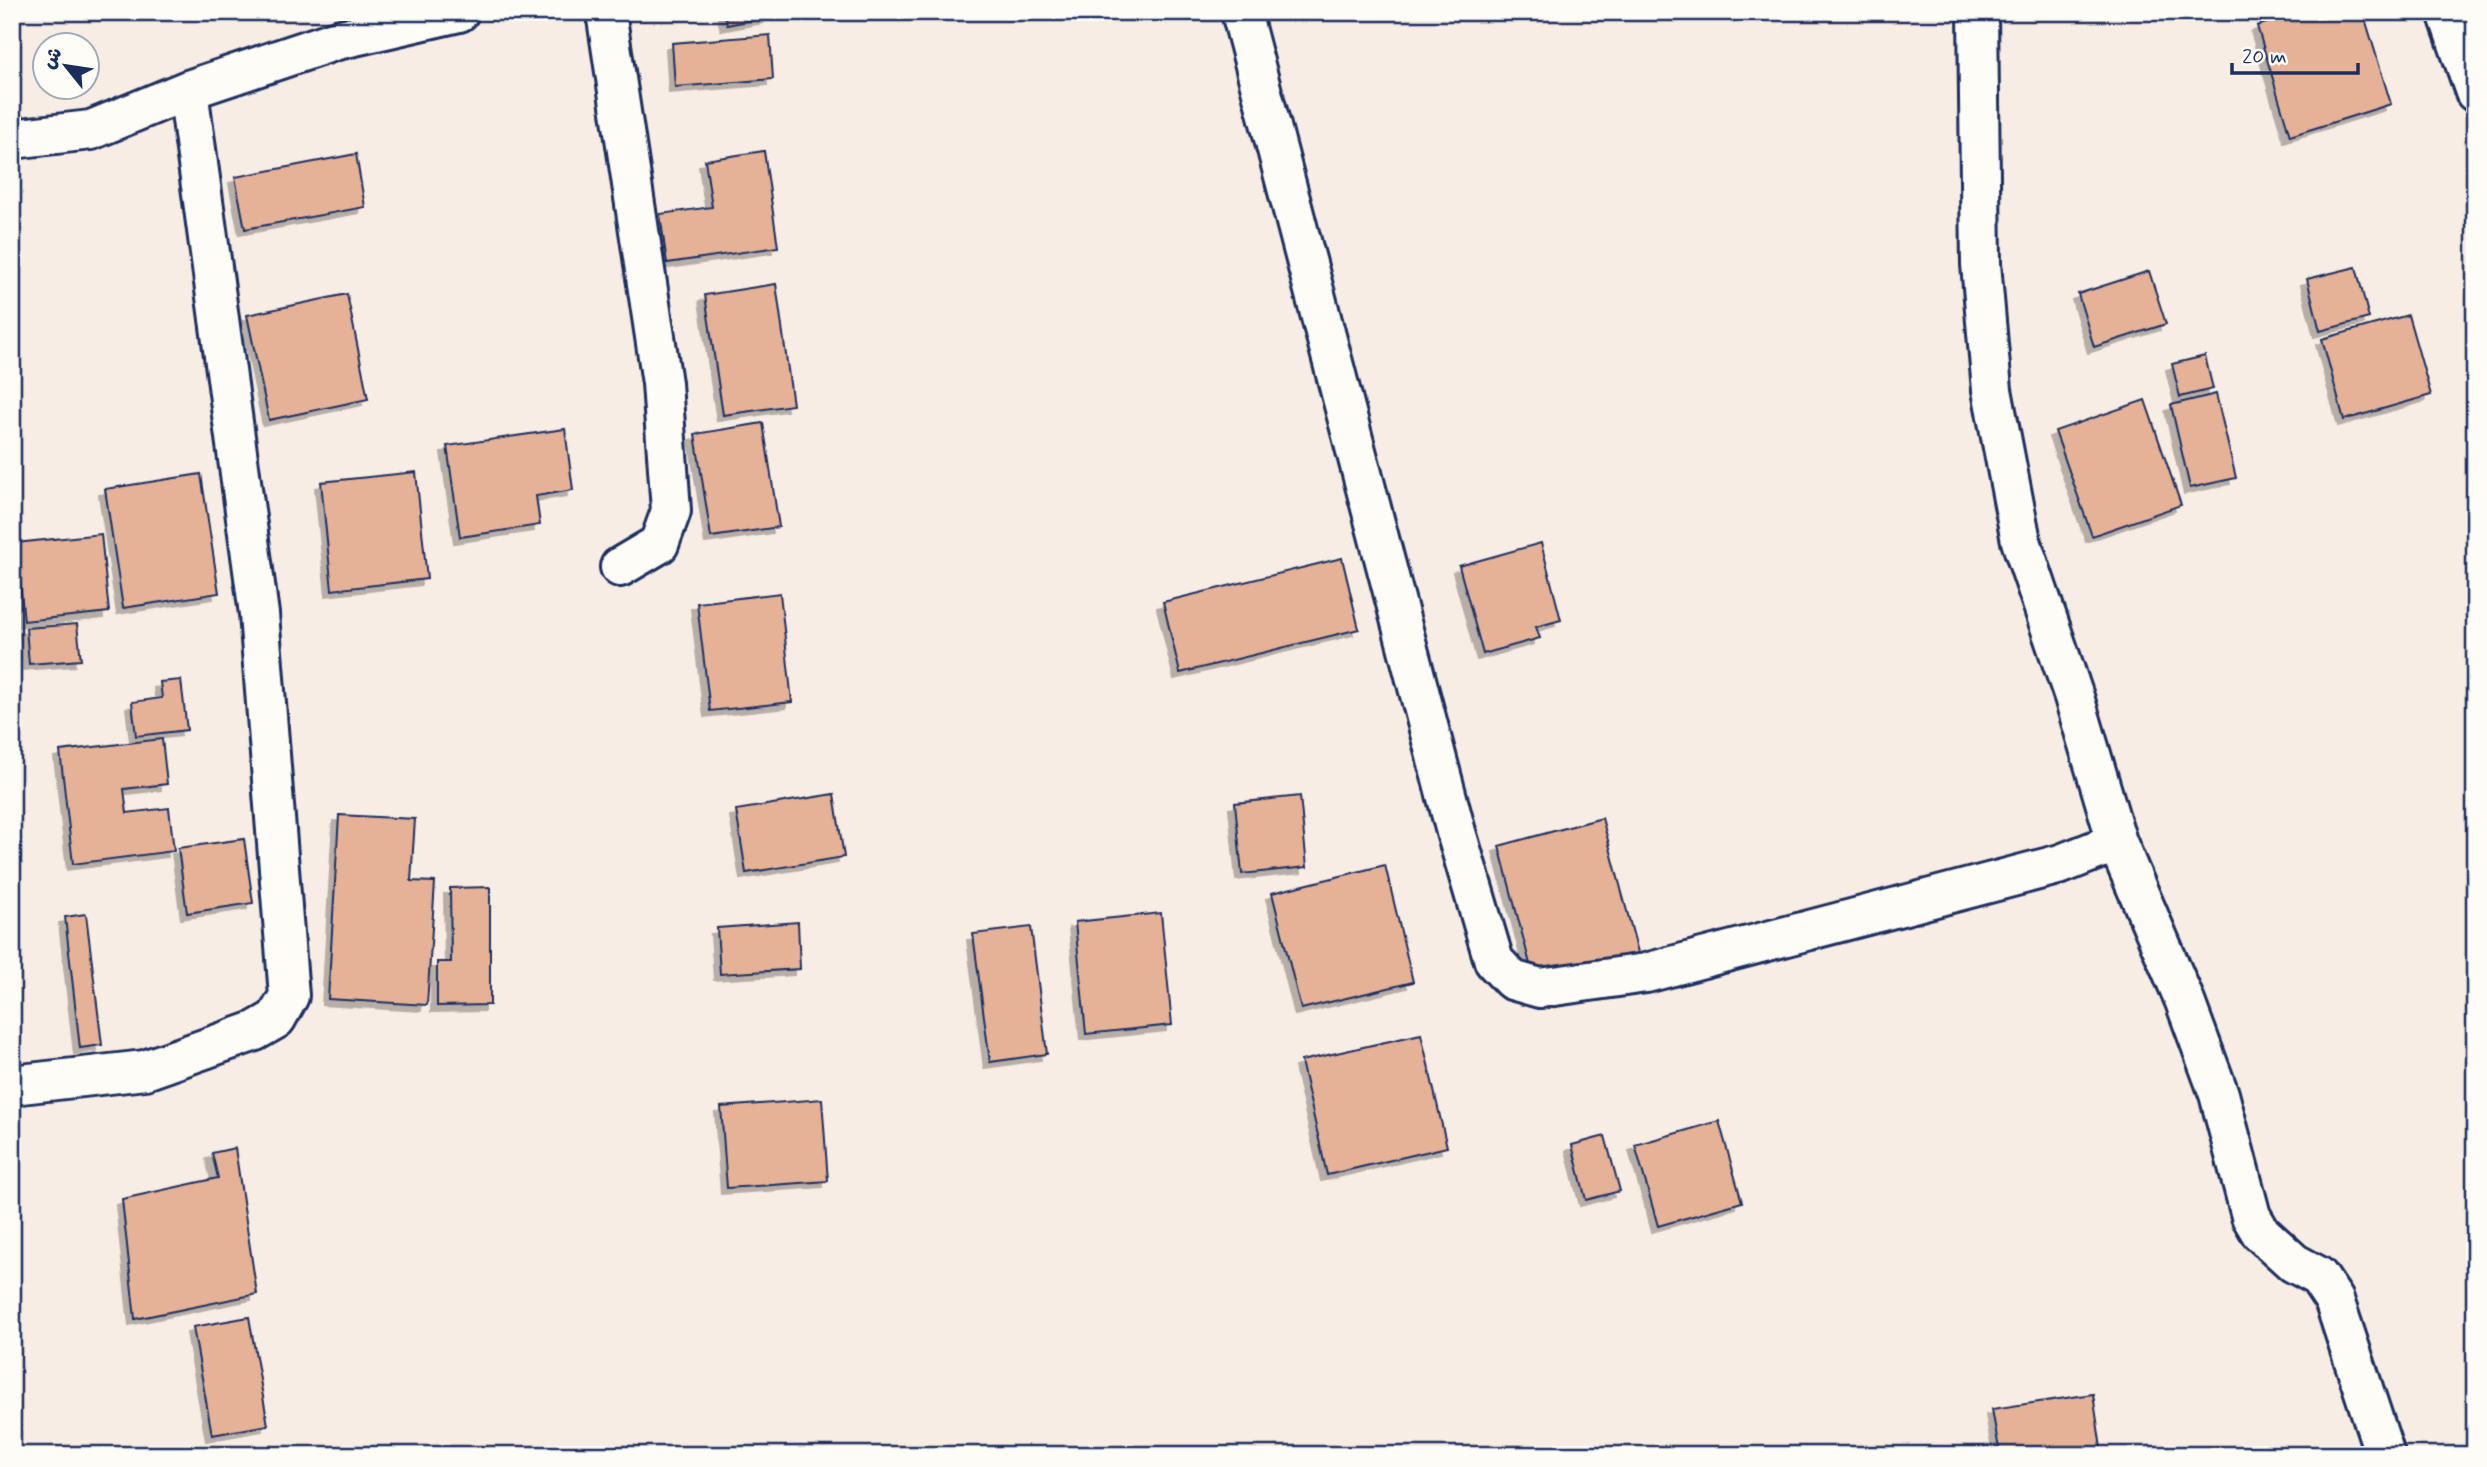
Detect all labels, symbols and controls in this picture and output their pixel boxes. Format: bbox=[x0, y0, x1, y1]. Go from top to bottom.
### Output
north arrow bbox=[32, 32, 102, 102]
scale bar bbox=[2232, 32, 2358, 76]
text: ش bbox=[37, 43, 69, 74]
text: 20 m bbox=[2242, 43, 2287, 71]

